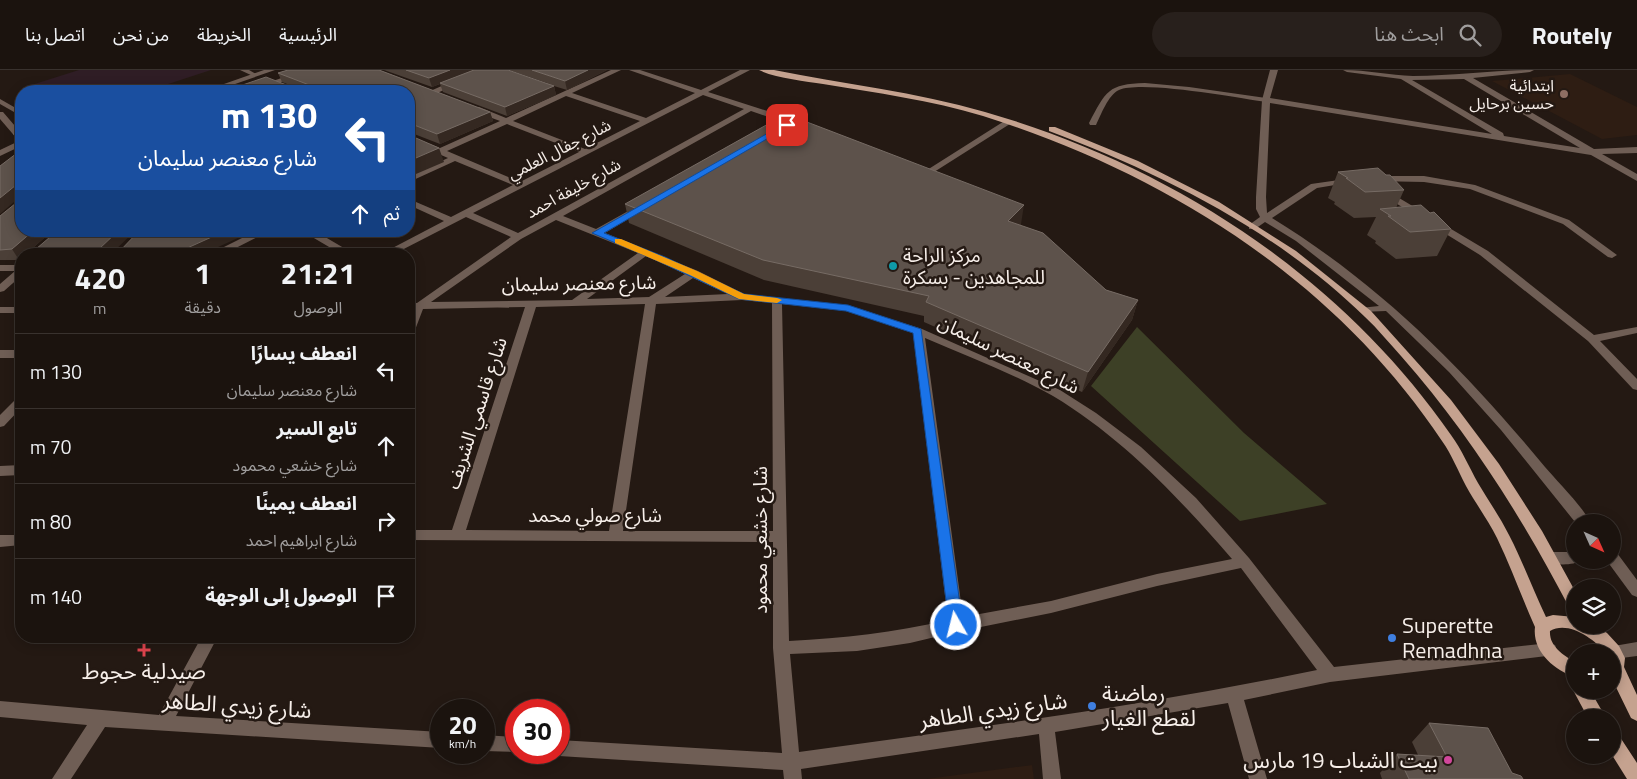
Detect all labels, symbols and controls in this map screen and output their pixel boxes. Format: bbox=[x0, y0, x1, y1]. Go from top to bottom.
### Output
search box bbox=[1152, 12, 1502, 57]
text: Routely bbox=[1532, 17, 1612, 53]
text: ابحث هنا bbox=[1374, 19, 1444, 48]
text: اتصل بنا bbox=[25, 21, 85, 48]
text: من نحن bbox=[113, 21, 169, 48]
text: الخريطة bbox=[197, 21, 251, 48]
text: الرئيسية bbox=[279, 21, 337, 48]
icon: search bbox=[1456, 21, 1484, 49]
place label: ابتدائية حسين برحايل bbox=[1469, 73, 1554, 115]
text: 130 m bbox=[221, 88, 317, 142]
marker: ابتدائية حسين برحايل bbox=[1558, 88, 1570, 100]
pin bbox=[766, 104, 808, 146]
icon: left bbox=[335, 105, 400, 170]
icon: arrive bbox=[773, 111, 801, 139]
street label: شارع جفال العلمي bbox=[503, 113, 615, 186]
text: شارع معنصر سليمان bbox=[138, 141, 317, 175]
street label: شارع خليفة احمد bbox=[521, 152, 625, 225]
text: ثم bbox=[384, 198, 400, 227]
icon: ahead bbox=[346, 200, 374, 228]
place label: مركز الراحة للمجاهدين - بسكرة bbox=[903, 240, 1045, 291]
text: 1 bbox=[194, 250, 211, 296]
text: 21:21 bbox=[281, 250, 355, 296]
text: 420 bbox=[75, 255, 125, 301]
marker: مركز الراحة للمجاهدين - بسكرة bbox=[887, 260, 899, 272]
street label: شارع معنصر سليمان bbox=[501, 267, 657, 298]
text: دقيقة bbox=[185, 295, 221, 319]
text: الوصول bbox=[294, 295, 342, 319]
text: m bbox=[93, 296, 106, 320]
street label: شارع معنصر سليمان bbox=[933, 307, 1085, 400]
street label: شارع قاسمي الشريف bbox=[437, 333, 515, 493]
text: انعطف يسارًا bbox=[251, 338, 357, 367]
text: 130 m bbox=[30, 357, 82, 386]
icon: left bbox=[372, 357, 400, 385]
text: شارع معنصر سليمان bbox=[227, 378, 357, 402]
text: تابع السير bbox=[277, 413, 357, 442]
text: 70 m bbox=[30, 432, 71, 461]
icon: ahead bbox=[372, 432, 400, 460]
text: شارع خشعي محمود bbox=[233, 453, 357, 477]
street label: شارع خشعي محمود bbox=[745, 466, 775, 614]
text: انعطف يمينًا bbox=[256, 488, 357, 517]
street label: شارع صولي محمد bbox=[528, 500, 662, 530]
text: 80 m bbox=[30, 507, 71, 536]
icon: right bbox=[372, 507, 400, 535]
north arrow bbox=[1566, 514, 1621, 569]
map controls bbox=[1566, 514, 1621, 764]
text: شارع ابراهيم احمد bbox=[246, 528, 357, 552]
button: layers bbox=[1566, 579, 1621, 634]
text: الوصول إلى الوجهة bbox=[205, 580, 357, 609]
text: 140 m bbox=[30, 582, 82, 611]
icon: arrive bbox=[372, 582, 400, 610]
position arrow bbox=[929, 598, 981, 650]
place label: Superette Remadhna bbox=[1402, 608, 1502, 667]
marker: Superette Remadhna bbox=[1386, 632, 1398, 644]
marker: صيدلية حجوط bbox=[138, 644, 150, 656]
button: + bbox=[1566, 644, 1621, 699]
place label: صيدلية حجوط bbox=[82, 654, 206, 688]
place label: رماضنة لقطع الغيار bbox=[1101, 676, 1196, 735]
street label: شارع زيدي الطاهر bbox=[160, 683, 313, 727]
street label: شارع زيدي الطاهر bbox=[916, 683, 1069, 737]
speed limit sign: 30 bbox=[505, 699, 570, 764]
marker: رماضنة لقطع الغيار bbox=[1086, 700, 1098, 712]
text: 20 bbox=[448, 706, 477, 744]
button: − bbox=[1566, 709, 1621, 764]
text: km/h bbox=[449, 734, 476, 753]
place label: بيت الشباب 19 مارس bbox=[1243, 743, 1438, 777]
marker: بيت الشباب 19 مارس bbox=[1442, 754, 1454, 766]

